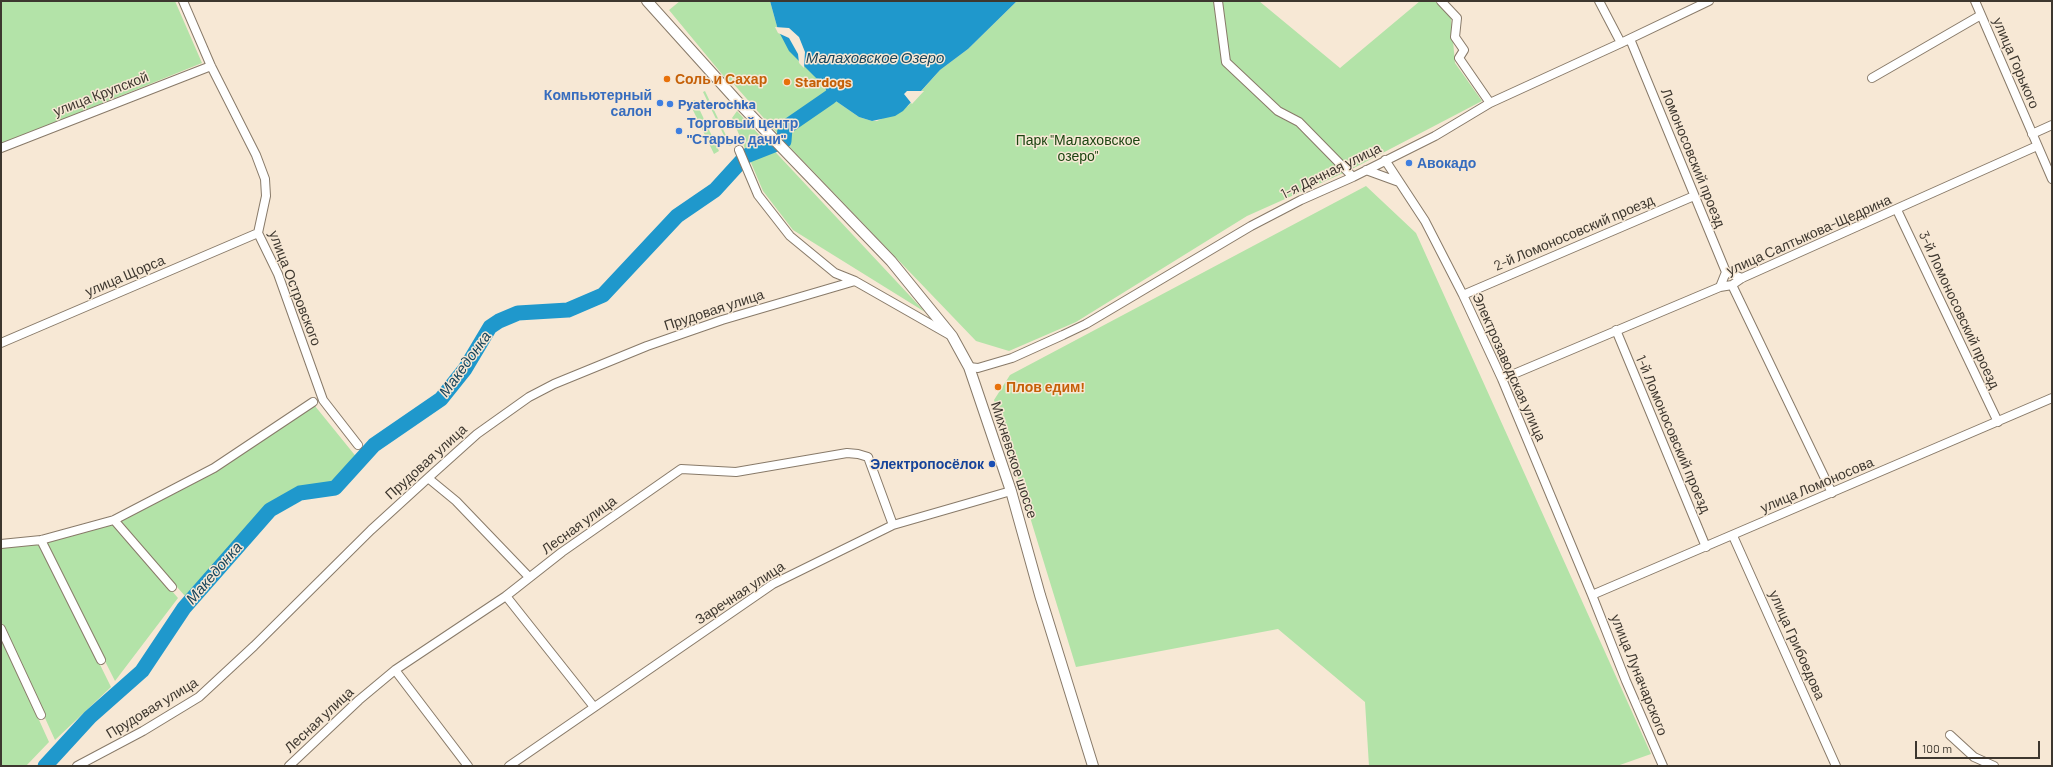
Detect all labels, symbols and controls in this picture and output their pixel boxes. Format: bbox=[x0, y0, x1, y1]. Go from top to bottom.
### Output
street label: улица Горького bbox=[1989, 15, 2043, 111]
water label: Малаховское Озеро bbox=[806, 49, 944, 67]
street label: улица Крупской bbox=[51, 68, 151, 120]
place label: Соль и Сахар bbox=[675, 71, 767, 87]
marker: Соль и Сахар bbox=[662, 74, 672, 84]
place label: Stardogs bbox=[795, 74, 852, 90]
marker: Stardogs bbox=[782, 77, 792, 87]
street label: Ломоносовский проезд bbox=[1657, 86, 1729, 230]
place label: Компьютерный салон bbox=[544, 87, 652, 120]
place label: Pyaterochka bbox=[678, 96, 756, 112]
marker: Компьютерный салон bbox=[655, 98, 665, 108]
marker: Pyaterochka bbox=[665, 99, 675, 109]
place label: Торговый центр "Старые дачи" bbox=[687, 115, 798, 148]
marker: Торговый центр "Старые дачи" bbox=[674, 126, 684, 136]
park label: Парк "Малаховское озеро" bbox=[1016, 132, 1140, 164]
street label: 1-я Дачная улица bbox=[1278, 139, 1384, 203]
place label: Авокадо bbox=[1417, 155, 1476, 171]
marker: Авокадо bbox=[1404, 158, 1414, 168]
street label: улица Салтыкова-Щедрина bbox=[1724, 191, 1894, 279]
street label: 2-й Ломоносовский проезд bbox=[1491, 192, 1657, 274]
street label: улица Островского bbox=[265, 228, 325, 348]
street label: 3-й Ломоносовский проезд bbox=[1915, 229, 2003, 391]
street label: улица Щорса bbox=[83, 252, 167, 300]
street label: Прудовая улица bbox=[662, 286, 766, 334]
street label: Электрозаводская улица bbox=[1469, 290, 1549, 444]
water label: Македонка bbox=[435, 328, 495, 400]
street label: 1-й Ломоносовский проезд bbox=[1632, 353, 1714, 515]
place label: Плов едим! bbox=[1006, 379, 1085, 395]
marker: Плов едим! bbox=[993, 382, 1003, 392]
street label: Михневское шоссе bbox=[987, 400, 1041, 520]
street label: Прудовая улица bbox=[382, 421, 470, 503]
street label: улица Ломоносова bbox=[1758, 454, 1876, 516]
place label: Электропосёлок bbox=[870, 456, 984, 472]
marker: Электропосёлок bbox=[987, 459, 997, 469]
street label: Лесная улица bbox=[538, 492, 620, 558]
water label: Македонка bbox=[182, 538, 246, 608]
street label: Заречная улица bbox=[692, 558, 788, 628]
street label: улица Грибоедова bbox=[1765, 588, 1829, 702]
street label: улица Луначарского bbox=[1607, 612, 1671, 738]
street label: Прудовая улица bbox=[103, 674, 201, 742]
street label: Лесная улица bbox=[281, 684, 357, 756]
scale bar bbox=[1917, 733, 2042, 759]
text: 100 m bbox=[1922, 741, 1952, 755]

